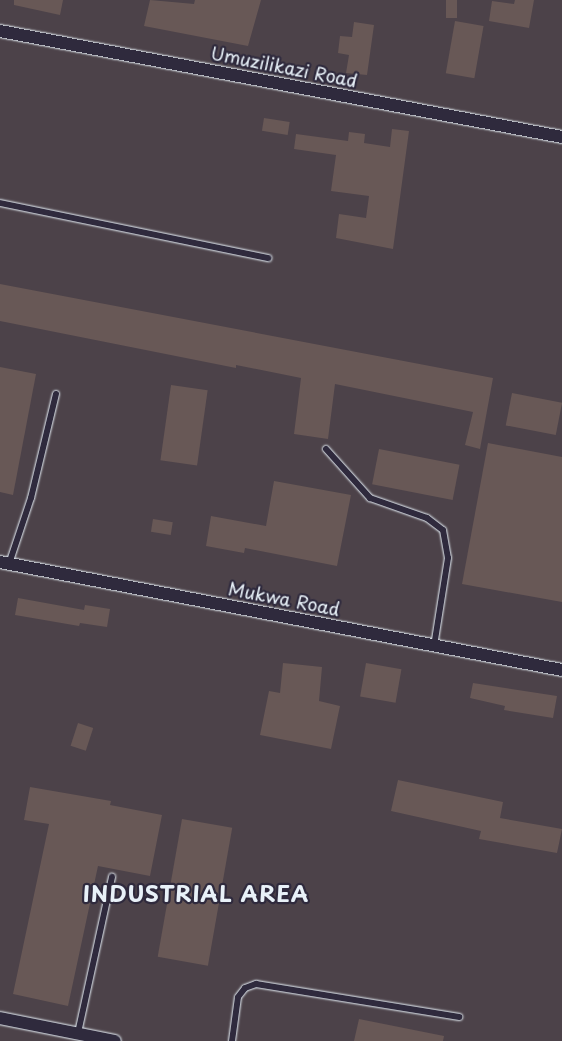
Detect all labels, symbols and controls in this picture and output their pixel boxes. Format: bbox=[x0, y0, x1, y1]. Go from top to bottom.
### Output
street label: Umuzilikazi Road bbox=[209, 42, 359, 92]
street label: Mukwa Road bbox=[227, 578, 341, 620]
district label: INDUSTRIAL AREA bbox=[82, 880, 310, 906]

